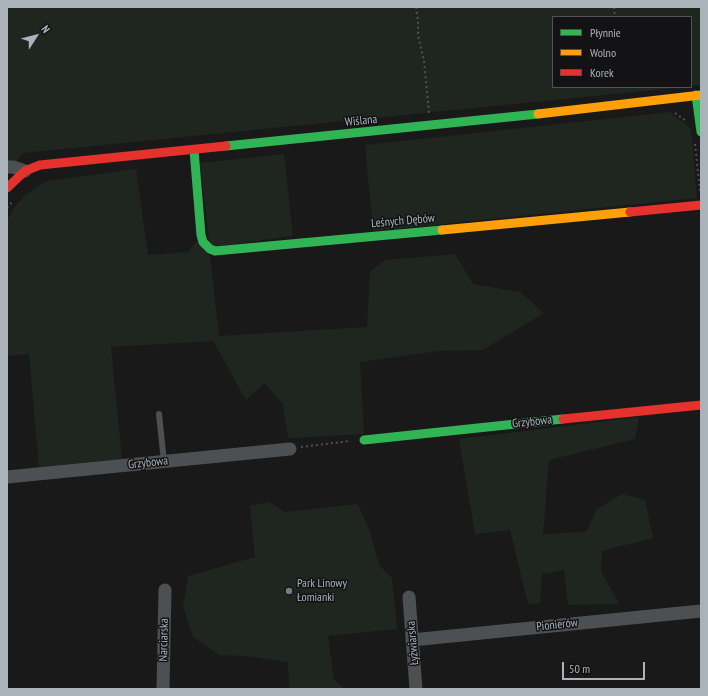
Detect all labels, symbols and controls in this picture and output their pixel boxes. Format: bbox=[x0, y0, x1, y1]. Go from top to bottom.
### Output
north arrow bbox=[16, 16, 56, 56]
legend bbox=[552, 16, 692, 88]
text: N bbox=[38, 22, 53, 35]
text: Płynnie bbox=[590, 25, 621, 40]
text: Wolno bbox=[590, 45, 616, 60]
text: Korek bbox=[590, 65, 614, 80]
street label: Wiślana bbox=[344, 112, 378, 130]
street label: Leśnych Dębów bbox=[371, 211, 435, 231]
street label: Grzybowa bbox=[511, 413, 553, 431]
street label: Grzybowa bbox=[127, 454, 169, 472]
place label: Park Linowy Łomianki bbox=[297, 577, 347, 605]
marker: Park Linowy Łomianki bbox=[284, 586, 294, 596]
street label: Pionierów bbox=[536, 616, 578, 634]
street label: Narciarska bbox=[156, 618, 172, 662]
street label: Łyżwiarska bbox=[404, 620, 422, 666]
scale bar bbox=[564, 654, 647, 680]
text: 50 m bbox=[569, 661, 590, 676]

